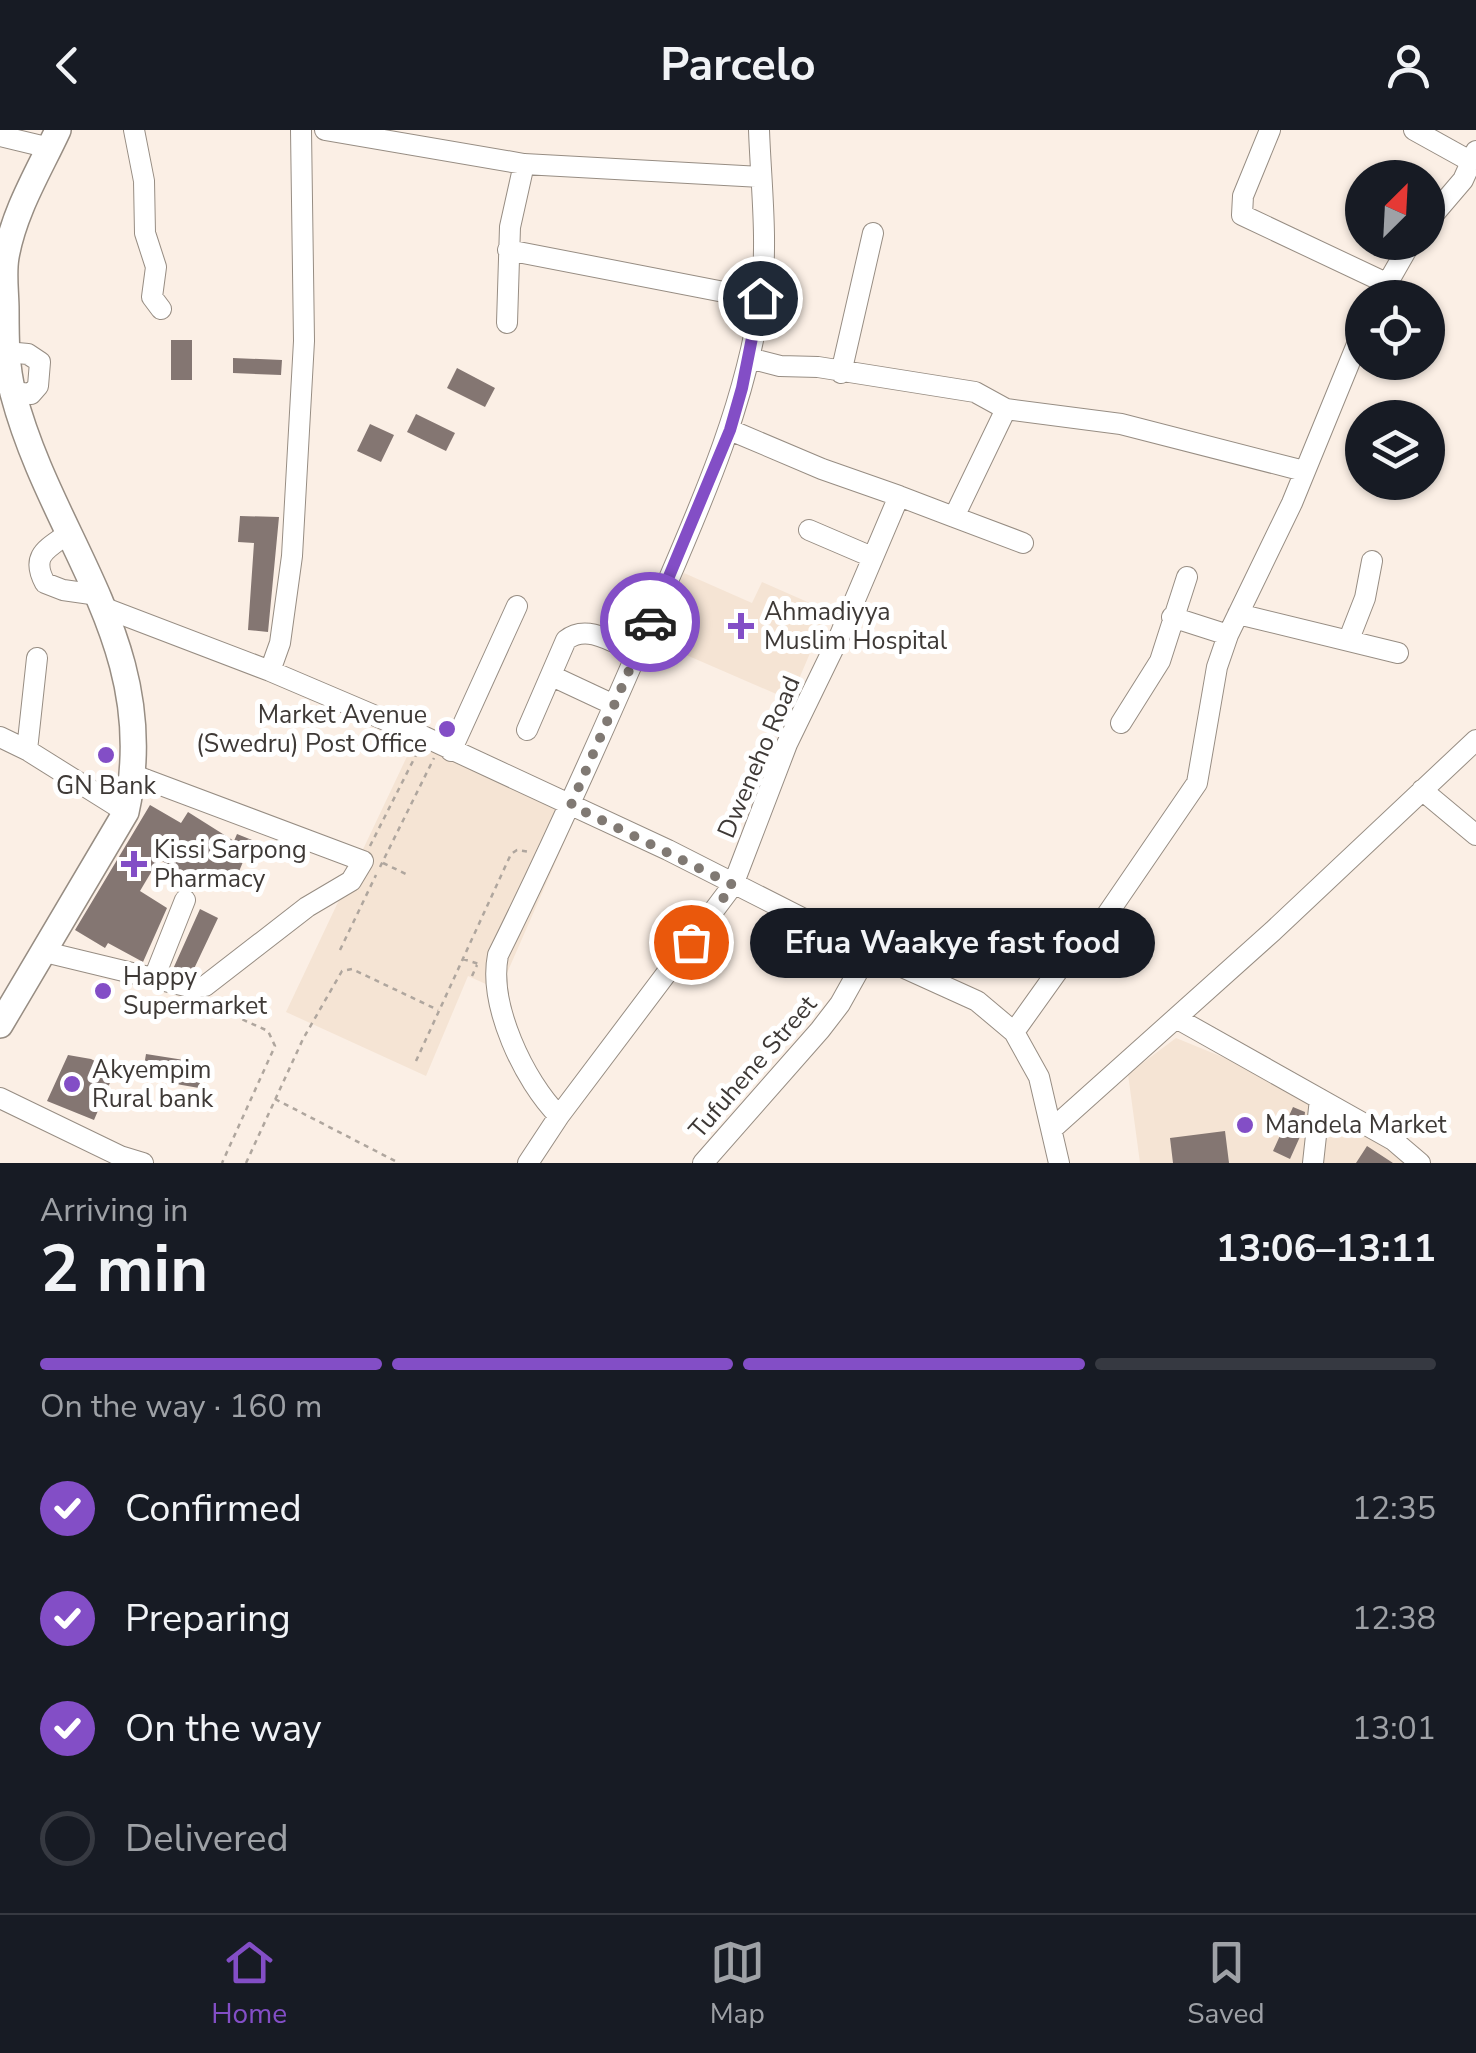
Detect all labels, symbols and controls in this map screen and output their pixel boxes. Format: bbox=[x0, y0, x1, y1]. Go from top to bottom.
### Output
text: Parcelo bbox=[660, 35, 816, 96]
icon: back bbox=[40, 38, 95, 93]
icon: person bbox=[1381, 38, 1436, 93]
north arrow bbox=[1345, 160, 1445, 260]
map controls bbox=[1345, 160, 1445, 500]
pin bbox=[718, 256, 803, 341]
icon: home bbox=[733, 271, 788, 326]
button: locate bbox=[1345, 280, 1445, 380]
button: layers bbox=[1345, 400, 1445, 500]
courier bbox=[600, 572, 700, 672]
icon: car bbox=[623, 595, 678, 650]
place label: Ahmadiyya Muslim Hospital bbox=[764, 595, 948, 658]
marker: Ahmadiyya Muslim Hospital bbox=[728, 613, 754, 639]
street label: Dweneho Road bbox=[710, 671, 808, 843]
place label: Market Avenue (Swedru) Post Office bbox=[196, 698, 427, 761]
marker: Market Avenue (Swedru) Post Office bbox=[436, 718, 458, 740]
marker: GN Bank bbox=[95, 744, 117, 766]
place label: GN Bank bbox=[56, 769, 156, 803]
place label: Kissi Sarpong Pharmacy bbox=[154, 833, 307, 896]
marker: Kissi Sarpong Pharmacy bbox=[123, 853, 145, 875]
pin bbox=[649, 900, 734, 985]
callout: Efua Waakye fast food bbox=[751, 907, 1156, 977]
icon: bag bbox=[664, 915, 719, 970]
text: Efua Waakye fast food bbox=[785, 921, 1120, 964]
place label: Happy Supermarket bbox=[123, 960, 267, 1023]
marker: Happy Supermarket bbox=[92, 980, 114, 1002]
street label: Tufuhene Street bbox=[681, 988, 825, 1146]
place label: Akyempim Rural bank bbox=[92, 1053, 214, 1116]
marker: Akyempim Rural bank bbox=[61, 1073, 83, 1095]
place label: Mandela Market bbox=[1265, 1108, 1447, 1142]
marker: Mandela Market bbox=[1234, 1114, 1256, 1136]
text: Arriving in bbox=[40, 1189, 188, 1232]
text: 13:06–13:11 bbox=[1216, 1223, 1436, 1274]
text: 2 min bbox=[40, 1225, 208, 1314]
text: On the way · 160 m bbox=[40, 1385, 322, 1428]
icon: check bbox=[40, 1481, 95, 1536]
text: Confirmed bbox=[125, 1483, 302, 1534]
text: 12:35 bbox=[1352, 1487, 1436, 1530]
icon: check bbox=[40, 1591, 95, 1646]
text: Preparing bbox=[125, 1593, 291, 1644]
text: 12:38 bbox=[1352, 1597, 1436, 1640]
icon: check bbox=[40, 1701, 95, 1756]
text: On the way bbox=[125, 1703, 321, 1754]
text: 13:01 bbox=[1352, 1707, 1436, 1750]
text: Delivered bbox=[125, 1813, 289, 1864]
tab: Home bbox=[211, 1935, 287, 2033]
tab: Map bbox=[710, 1935, 765, 2033]
tab: Saved bbox=[1187, 1935, 1265, 2033]

